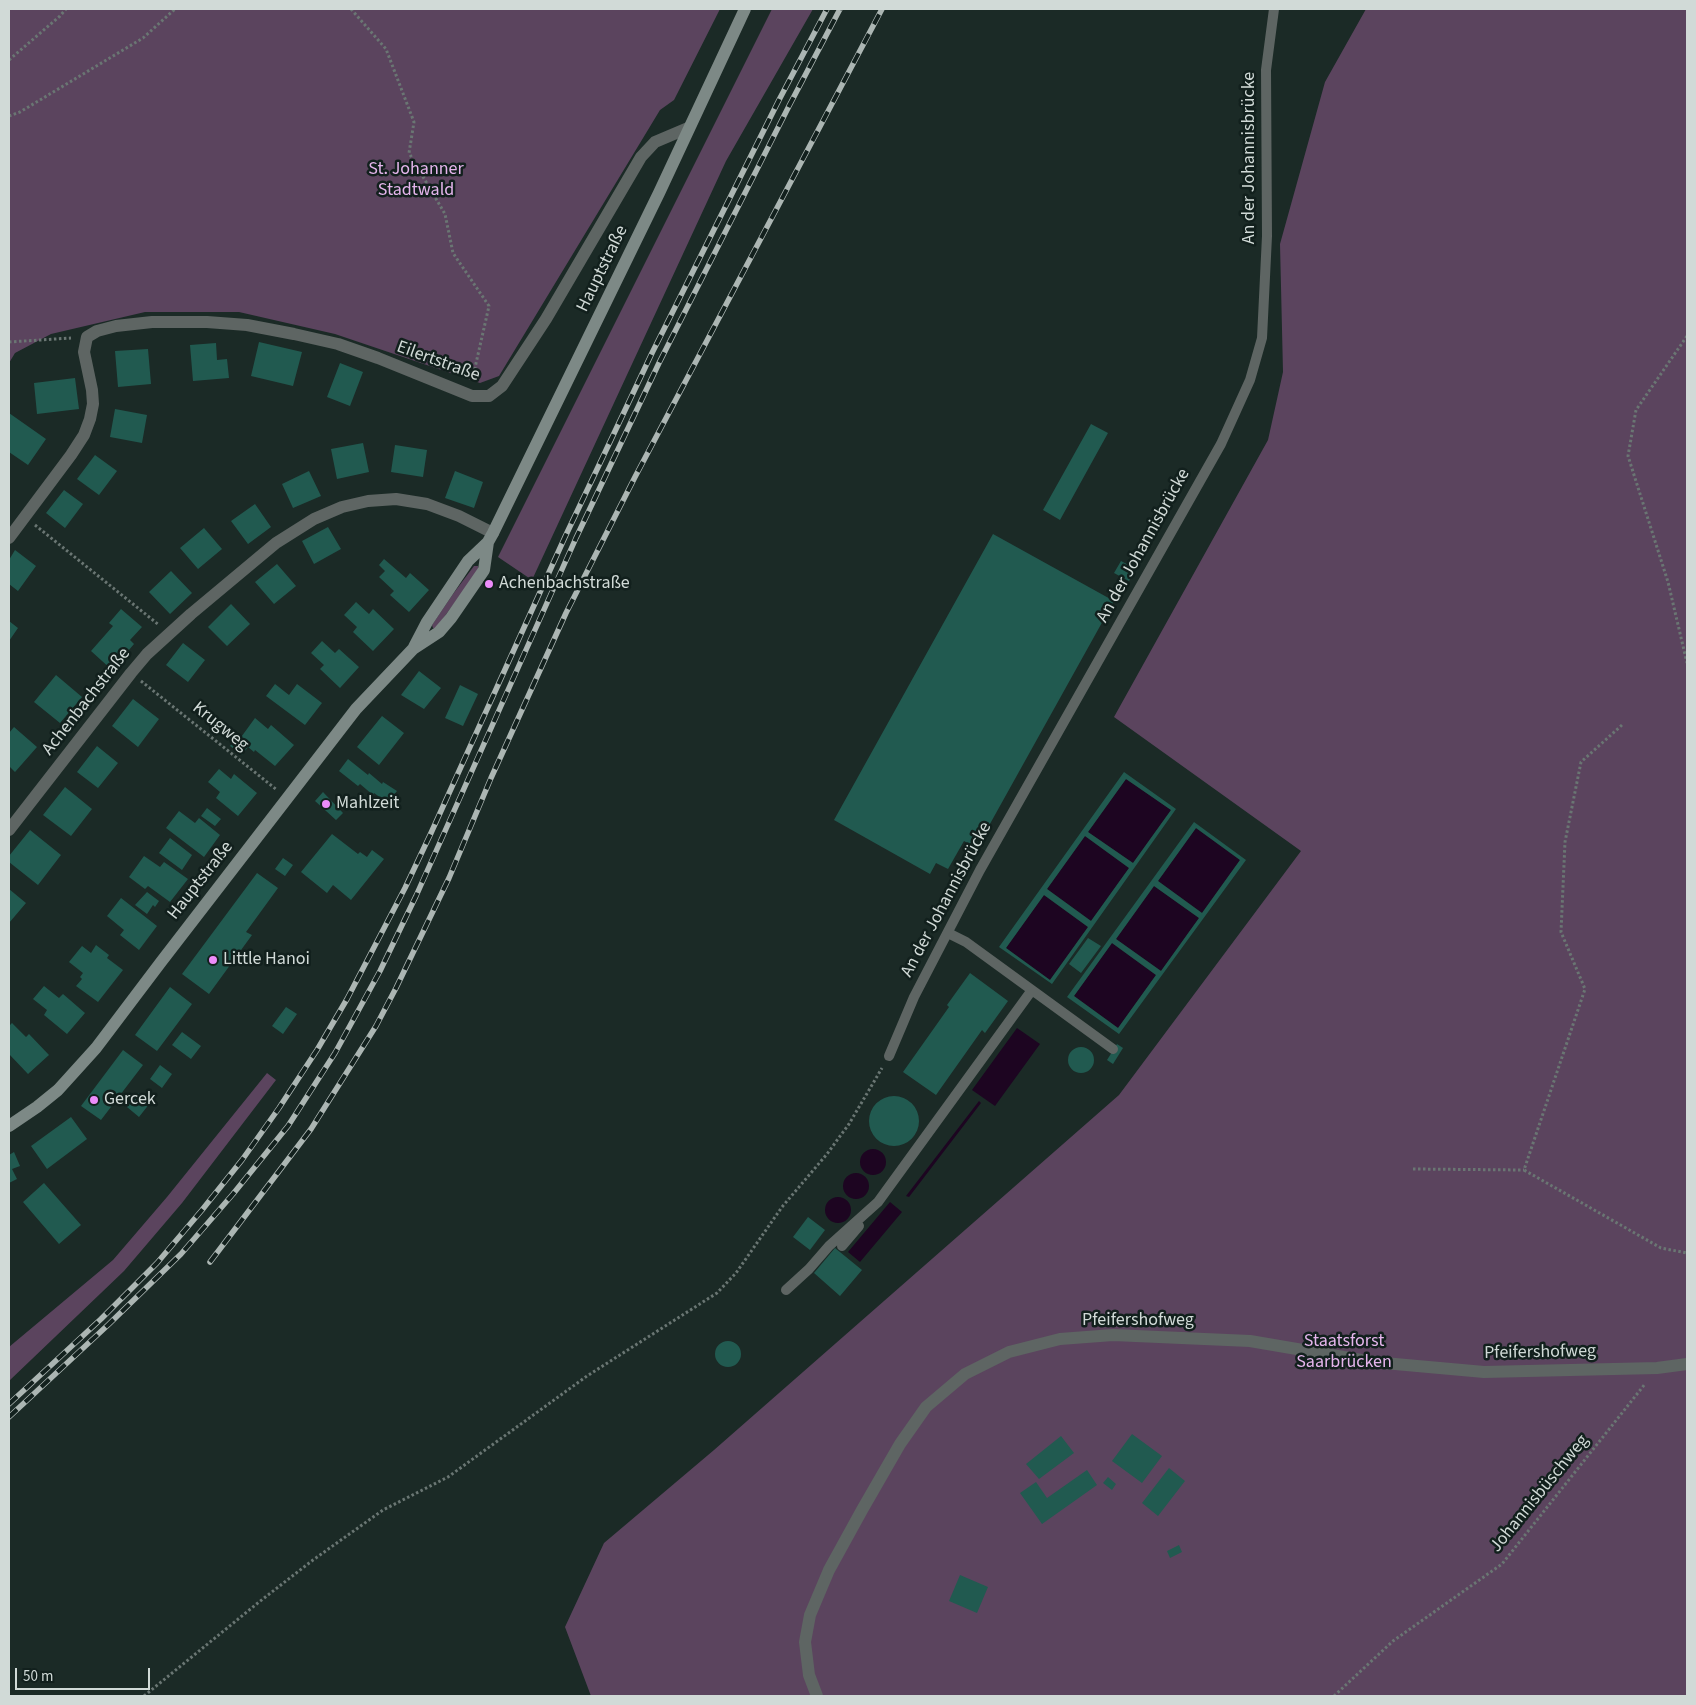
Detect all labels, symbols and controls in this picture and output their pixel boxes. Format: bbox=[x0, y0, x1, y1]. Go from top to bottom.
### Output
street label: An der Johannisbrücke bbox=[1239, 72, 1261, 244]
park label: St. Johanner Stadtwald bbox=[368, 159, 464, 202]
street label: Hauptstraße bbox=[573, 222, 633, 316]
street label: Eilertstraße bbox=[393, 337, 483, 387]
street label: An der Johannisbrücke bbox=[1093, 465, 1195, 627]
place label: Achenbachstraße bbox=[499, 573, 630, 595]
marker: Achenbachstraße bbox=[483, 578, 495, 590]
street label: Achenbachstraße bbox=[38, 644, 136, 760]
street label: Krugweg bbox=[187, 698, 253, 756]
place label: Mahlzeit bbox=[336, 793, 399, 815]
marker: Mahlzeit bbox=[320, 798, 332, 810]
street label: An der Johannisbrücke bbox=[897, 819, 997, 981]
street label: Hauptstraße bbox=[164, 837, 238, 925]
place label: Little Hanoi bbox=[223, 949, 310, 971]
marker: Little Hanoi bbox=[207, 954, 219, 966]
place label: Gercek bbox=[104, 1089, 156, 1111]
marker: Gercek bbox=[88, 1094, 100, 1106]
street label: Pfeifershofweg bbox=[1082, 1310, 1194, 1332]
park label: Staatsforst Saarbrücken bbox=[1296, 1331, 1392, 1374]
street label: Pfeifershofweg bbox=[1484, 1341, 1596, 1365]
street label: Johannisbüschweg bbox=[1486, 1431, 1594, 1557]
scale bar bbox=[18, 1658, 152, 1690]
text: 50 m bbox=[23, 1666, 53, 1687]

